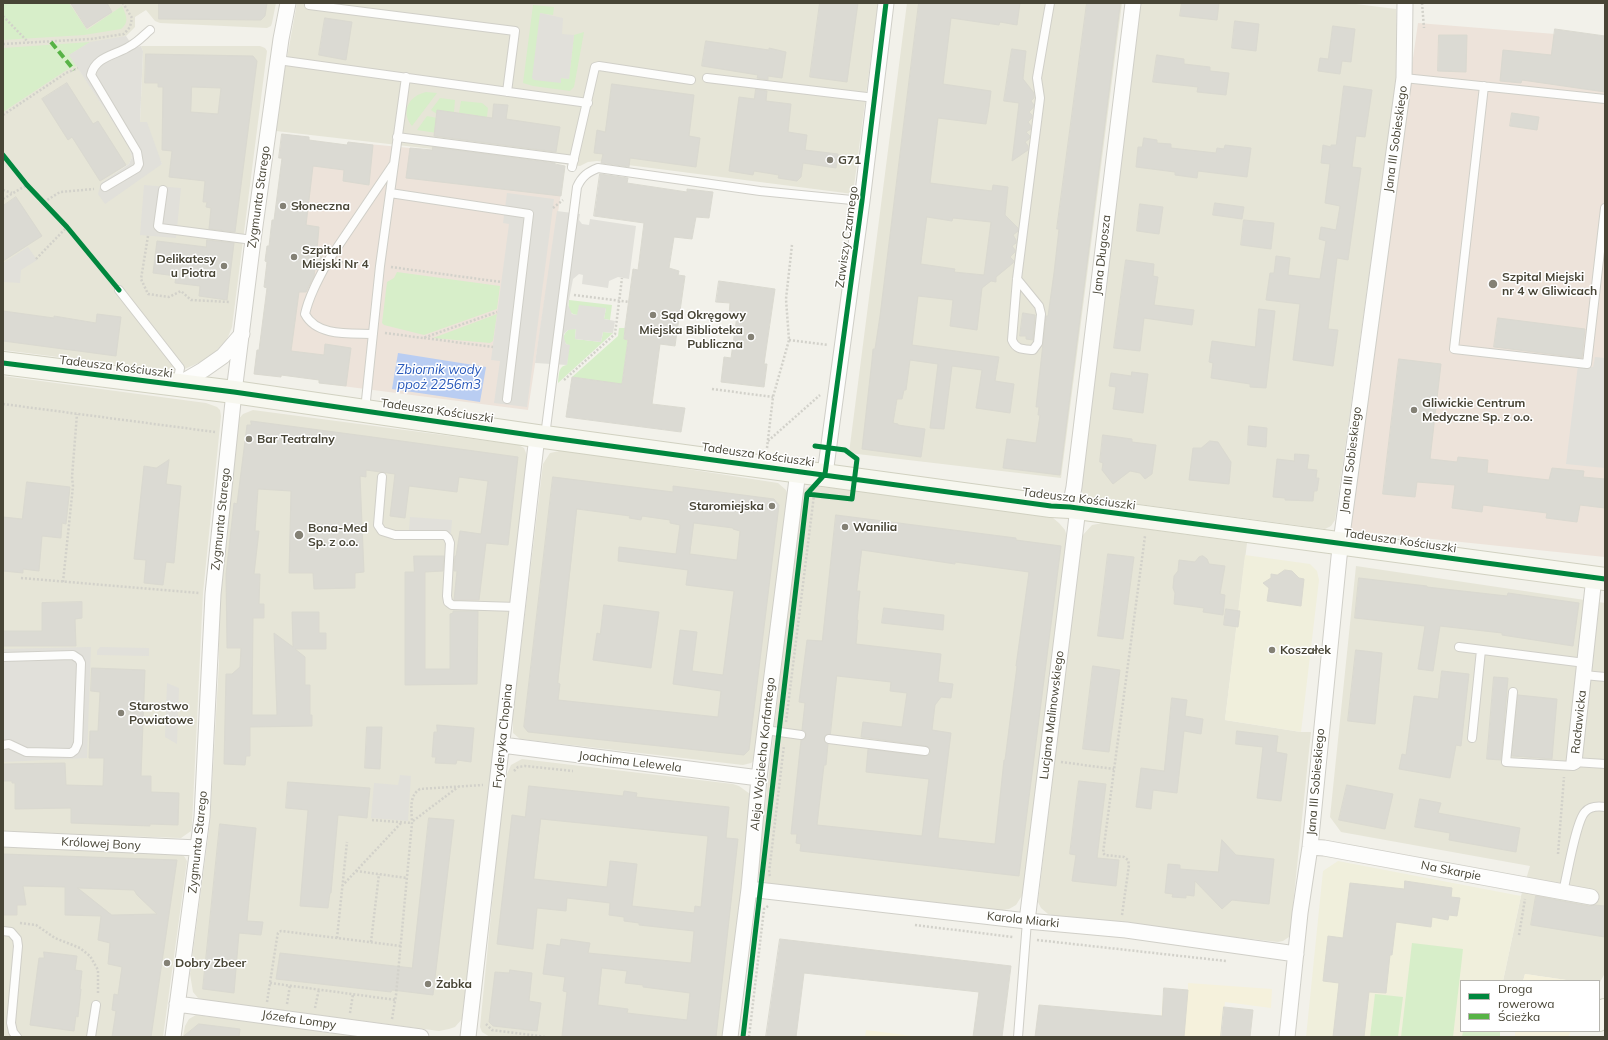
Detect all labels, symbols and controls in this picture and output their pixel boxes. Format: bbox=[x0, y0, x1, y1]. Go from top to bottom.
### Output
street label: Jana III Sobieskiego bbox=[1381, 85, 1411, 193]
street label: Zygmunta Starego bbox=[245, 145, 273, 249]
place label: G71 bbox=[838, 153, 861, 167]
marker: G71 bbox=[825, 155, 835, 165]
street label: Zawiszy Czarnego bbox=[833, 185, 861, 289]
place label: Słoneczna bbox=[291, 199, 350, 213]
marker: Słoneczna bbox=[278, 201, 288, 211]
street label: Jana Długosza bbox=[1090, 214, 1114, 296]
place label: Szpital Miejski Nr 4 bbox=[302, 243, 369, 271]
place label: Delikatesy u Piotra bbox=[157, 252, 216, 280]
marker: Szpital Miejski Nr 4 bbox=[289, 252, 299, 262]
marker: Delikatesy u Piotra bbox=[219, 261, 229, 271]
place label: Szpital Miejski nr 4 w Gliwicach bbox=[1502, 270, 1597, 298]
marker: Szpital Miejski nr 4 w Gliwicach bbox=[1487, 278, 1499, 290]
place label: Sąd Okręgowy bbox=[661, 308, 746, 322]
marker: Sąd Okręgowy bbox=[648, 310, 658, 320]
place label: Miejska Biblioteka Publiczna bbox=[639, 323, 743, 351]
marker: Miejska Biblioteka Publiczna bbox=[746, 332, 756, 342]
street label: Tadeusza Kościuszki bbox=[59, 353, 173, 381]
water label: Zbiornik wody ppoż 2256m3 bbox=[397, 362, 481, 393]
street label: Tadeusza Kościuszki bbox=[380, 396, 494, 426]
place label: Gliwickie Centrum Medyczne Sp. z o.o. bbox=[1422, 396, 1533, 424]
marker: Gliwickie Centrum Medyczne Sp. z o.o. bbox=[1409, 405, 1419, 415]
street label: Jana III Sobieskiego bbox=[1337, 406, 1365, 514]
place label: Bar Teatralny bbox=[257, 432, 335, 446]
marker: Bar Teatralny bbox=[244, 434, 254, 444]
street label: Tadeusza Kościuszki bbox=[701, 440, 815, 470]
street label: Zygmunta Starego bbox=[208, 467, 234, 571]
street label: Tadeusza Kościuszki bbox=[1022, 485, 1136, 513]
place label: Staromiejska bbox=[689, 499, 764, 513]
marker: Staromiejska bbox=[767, 501, 777, 511]
place label: Wanilia bbox=[853, 520, 897, 534]
place label: Bona-Med Sp. z o.o. bbox=[308, 521, 368, 549]
marker: Wanilia bbox=[840, 522, 850, 532]
street label: Tadeusza Kościuszki bbox=[1343, 526, 1457, 556]
marker: Bona-Med Sp. z o.o. bbox=[293, 529, 305, 541]
place label: Koszałek bbox=[1280, 643, 1331, 657]
marker: Koszałek bbox=[1267, 645, 1277, 655]
street label: Lucjana Malinowskiego bbox=[1037, 650, 1067, 780]
street label: Aleja Wojciecha Korfantego bbox=[748, 676, 778, 832]
street label: Fryderyka Chopina bbox=[490, 683, 516, 789]
street label: Racławicka bbox=[1568, 689, 1590, 755]
place label: Starostwo Powiatowe bbox=[129, 699, 193, 727]
marker: Starostwo Powiatowe bbox=[116, 708, 126, 718]
street label: Jana III Sobieskiego bbox=[1304, 728, 1328, 836]
street label: Joachima Lelewela bbox=[578, 749, 682, 775]
street label: Zygmunta Starego bbox=[185, 790, 211, 894]
street label: Królowej Bony bbox=[61, 835, 141, 853]
street label: Na Skarpie bbox=[1420, 858, 1482, 884]
street label: Karola Miarki bbox=[986, 909, 1060, 931]
place label: Dobry Zbeer bbox=[175, 956, 246, 970]
marker: Dobry Zbeer bbox=[162, 958, 172, 968]
place label: Żabka bbox=[436, 977, 472, 991]
marker: Żabka bbox=[423, 979, 433, 989]
legend bbox=[1460, 980, 1600, 1032]
text: Droga rowerowa bbox=[1498, 981, 1554, 1011]
street label: Józefa Lompy bbox=[261, 1008, 337, 1032]
text: Ścieżka bbox=[1498, 1009, 1540, 1024]

